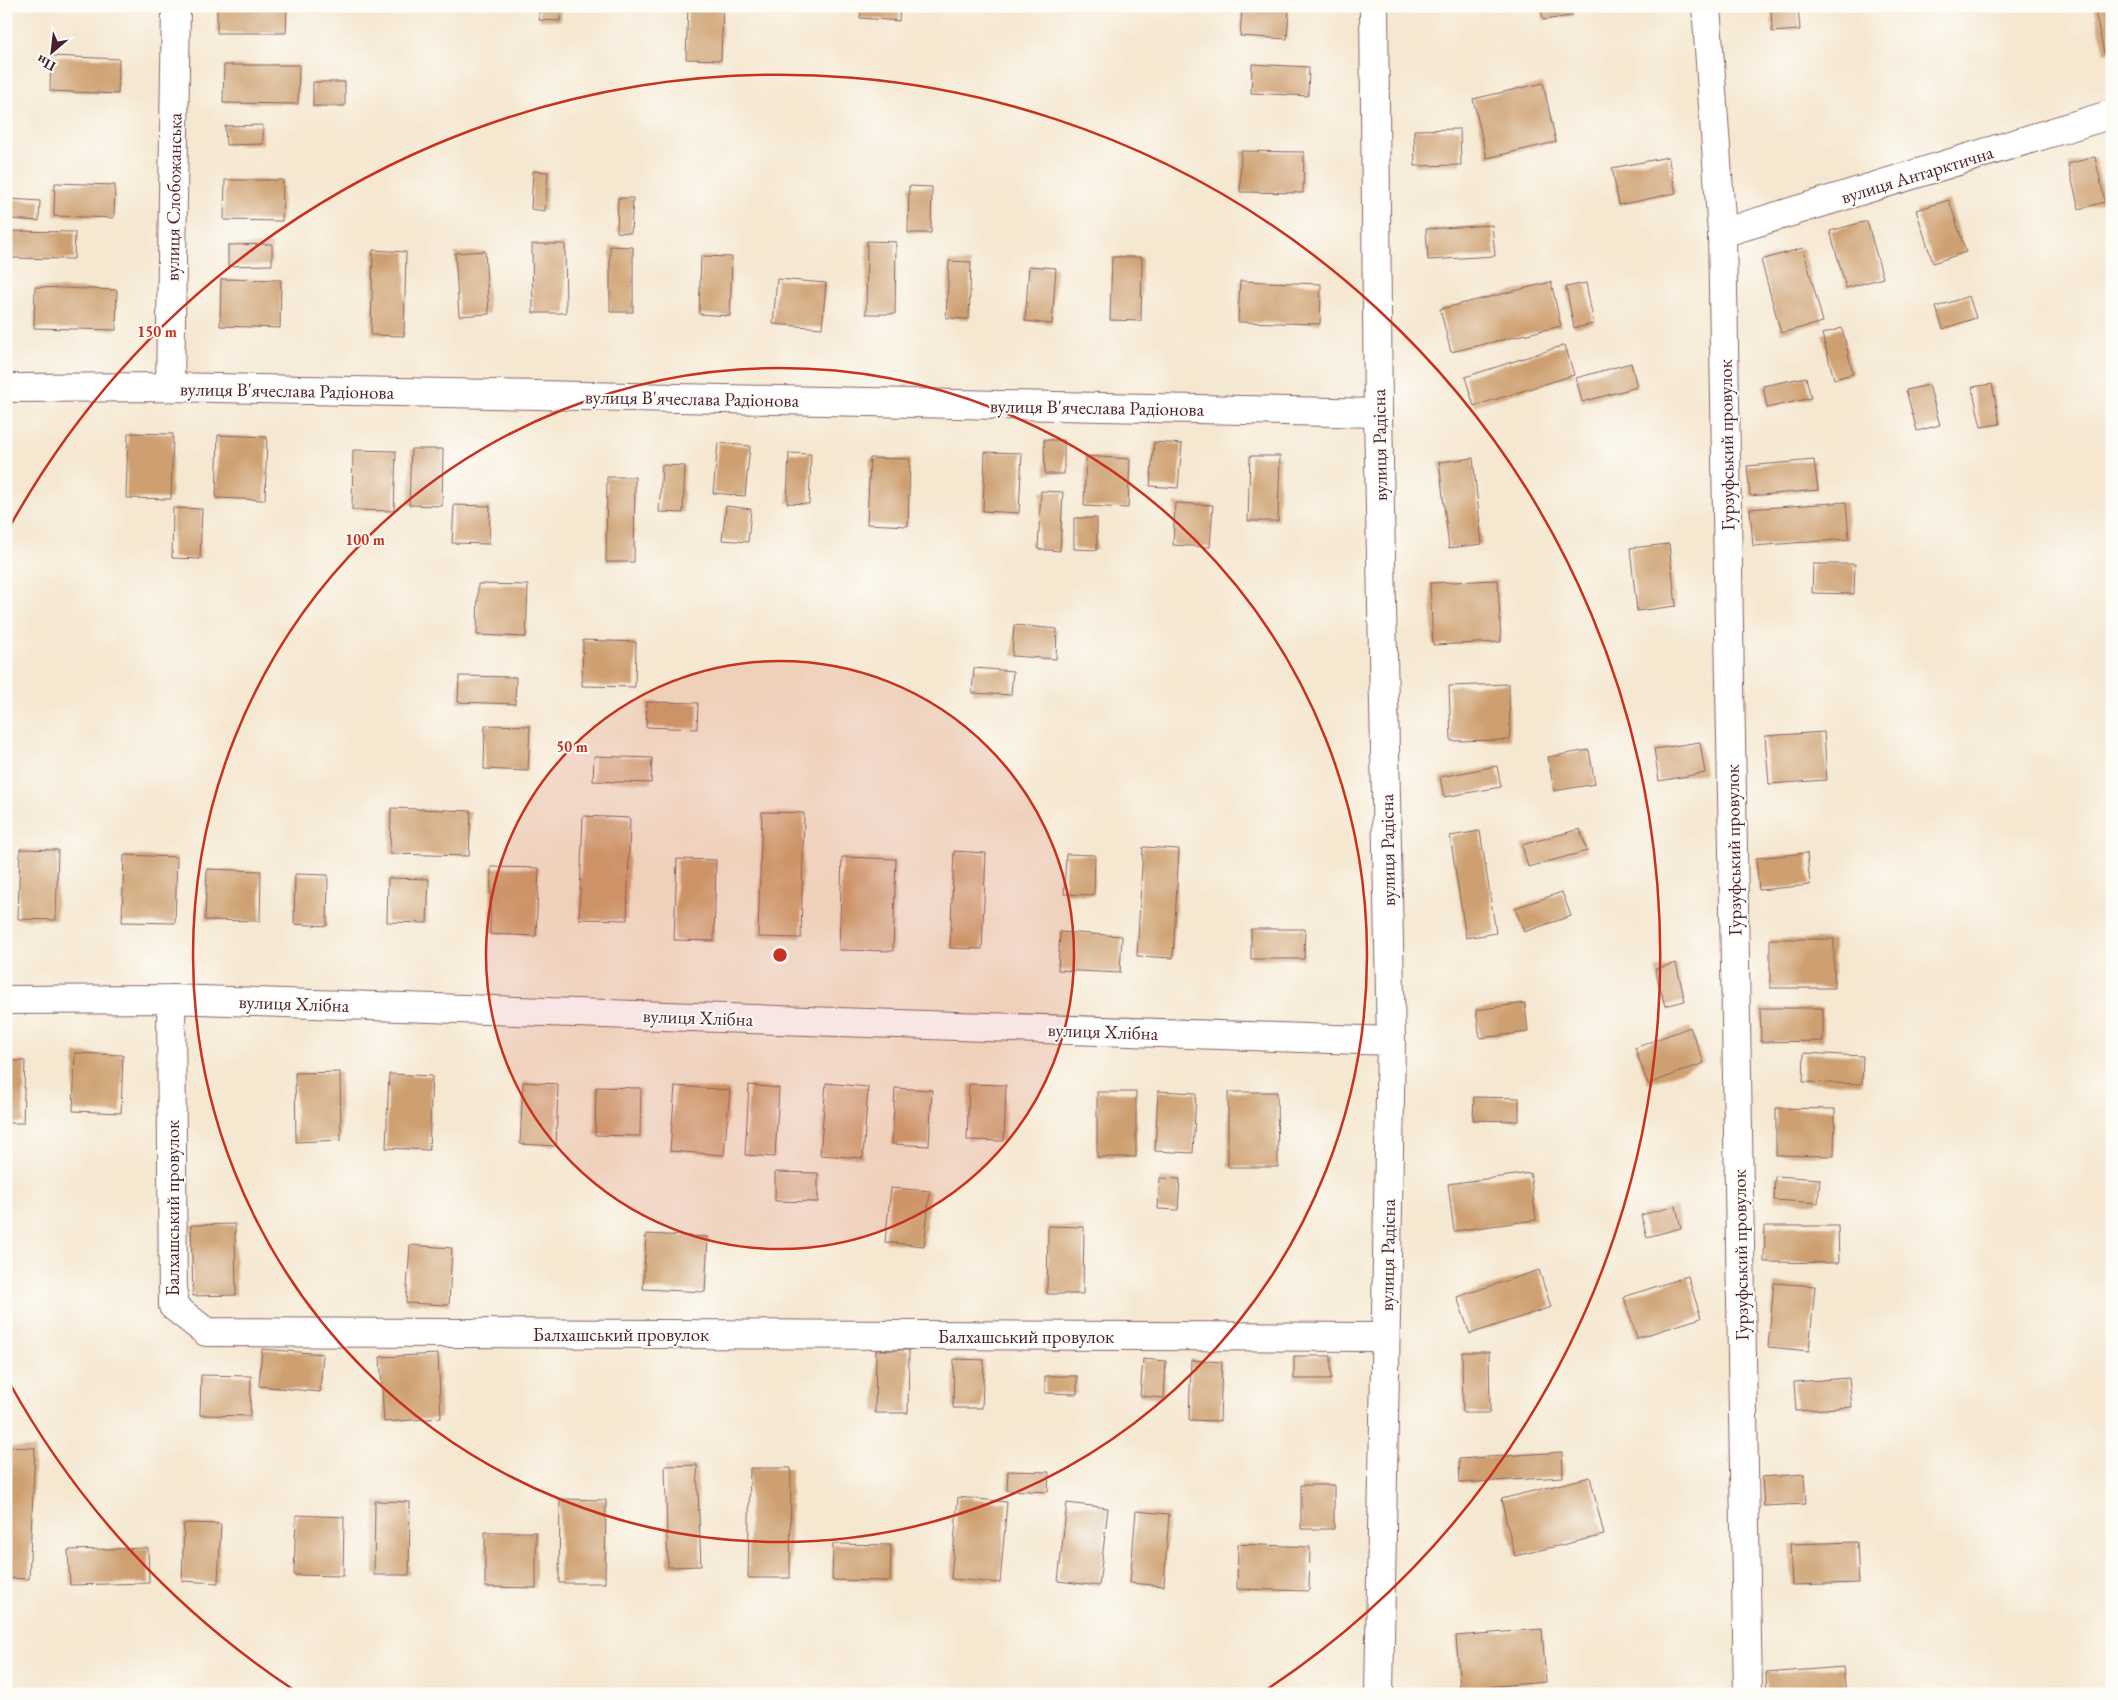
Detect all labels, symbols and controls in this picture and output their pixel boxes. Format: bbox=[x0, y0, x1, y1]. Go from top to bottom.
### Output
north arrow bbox=[28, 28, 78, 78]
text: Пн bbox=[33, 51, 59, 76]
street label: вулиця Слобожанська bbox=[160, 112, 187, 281]
street label: вулиця Антарктична bbox=[1838, 139, 1997, 210]
text: 150 m bbox=[137, 322, 177, 341]
street label: Гурзуфський провулок bbox=[1713, 359, 1740, 531]
street label: вулиця В'ячеслава Радіонова bbox=[180, 376, 395, 405]
street label: вулиця В'ячеслава Радіонова bbox=[585, 384, 800, 413]
street label: вулиця Радісна bbox=[1366, 388, 1393, 501]
street label: вулиця В'ячеслава Радіонова bbox=[990, 393, 1205, 422]
text: 100 m bbox=[345, 530, 385, 549]
text: 50 m bbox=[556, 737, 588, 756]
street label: Гурзуфський провулок bbox=[1720, 764, 1747, 936]
street label: вулиця Радісна bbox=[1374, 793, 1401, 906]
centre of rings bbox=[771, 946, 789, 964]
street label: вулиця Хлібна bbox=[238, 989, 350, 1018]
street label: вулиця Хлібна bbox=[642, 1003, 754, 1032]
street label: вулиця Хлібна bbox=[1047, 1017, 1159, 1046]
street label: Балхашський провулок bbox=[160, 1120, 185, 1296]
street label: Гурзуфський провулок bbox=[1727, 1169, 1754, 1341]
street label: вулиця Радісна bbox=[1374, 1198, 1401, 1311]
street label: Балхашський провулок bbox=[533, 1322, 709, 1347]
street label: Балхашський провулок bbox=[938, 1324, 1114, 1349]

